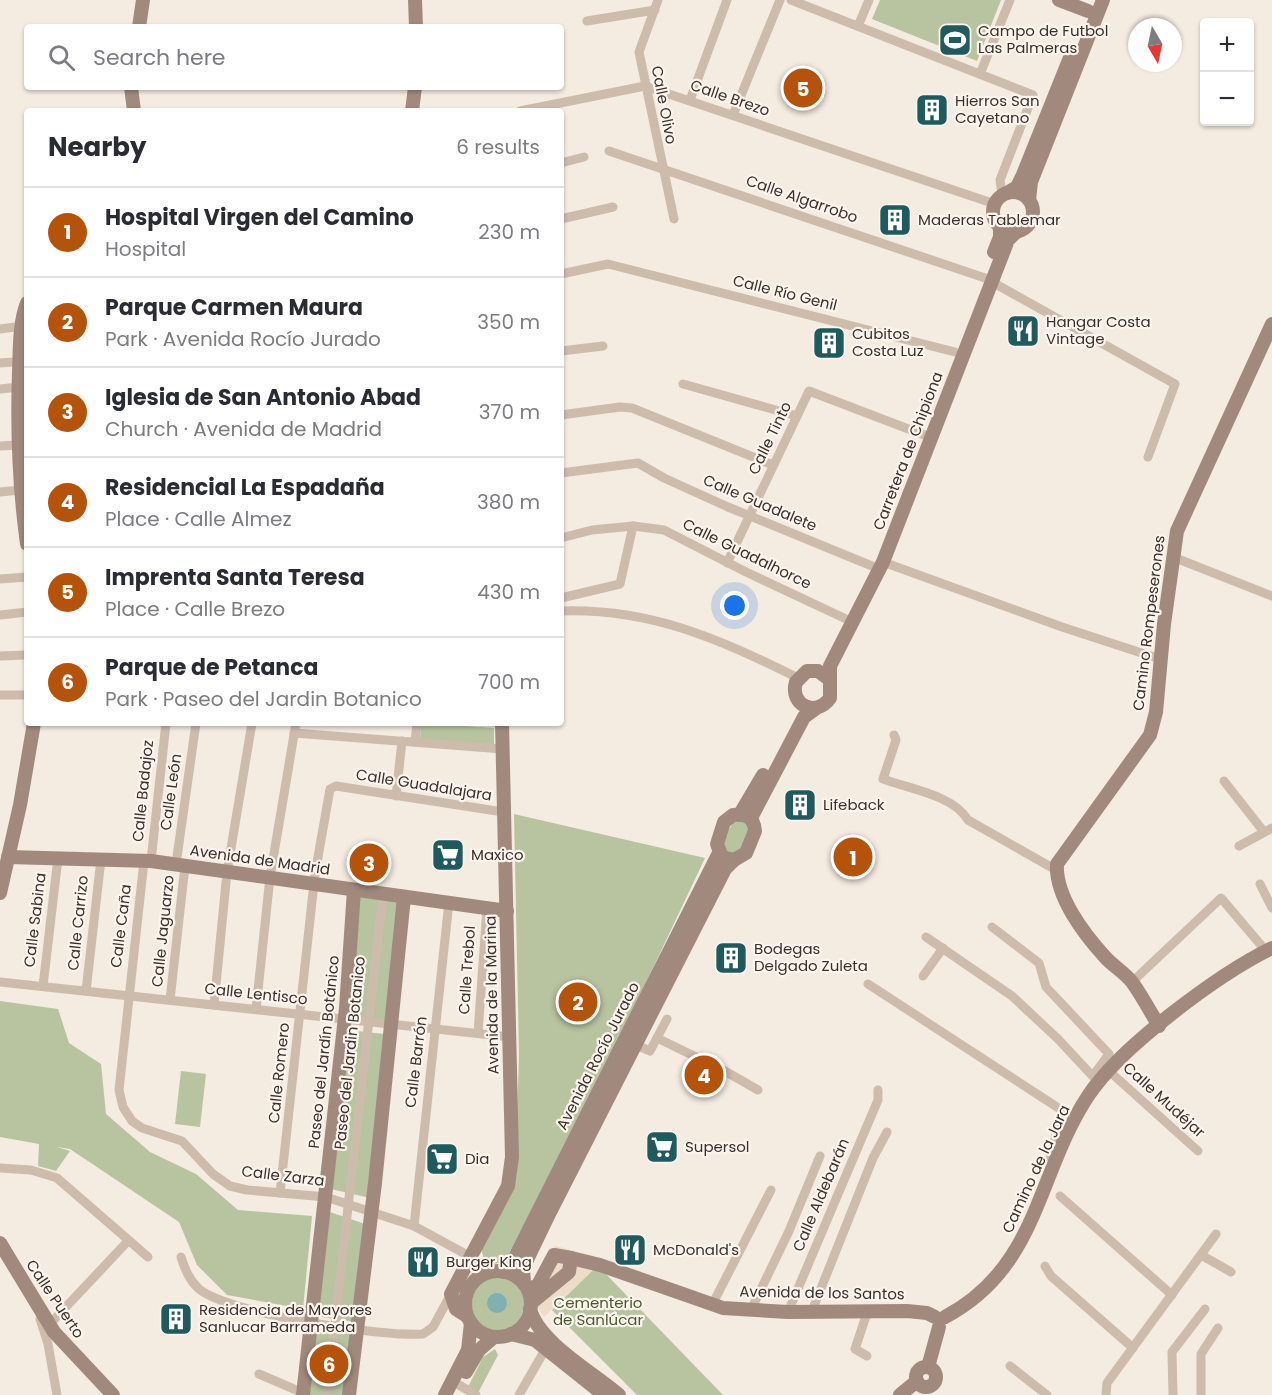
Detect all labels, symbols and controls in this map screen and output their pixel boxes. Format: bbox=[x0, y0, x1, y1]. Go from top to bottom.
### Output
north arrow bbox=[1128, 18, 1182, 72]
map controls bbox=[1200, 18, 1254, 126]
button: + bbox=[1200, 18, 1254, 72]
place label: Campo de Futbol Las Palmeras bbox=[978, 20, 1108, 58]
sports icon: Campo de Futbol Las Palmeras bbox=[937, 22, 973, 58]
search box bbox=[24, 24, 564, 90]
icon: search bbox=[45, 41, 78, 74]
text: Search here bbox=[93, 42, 226, 73]
street label: Calle Olivo bbox=[647, 64, 682, 146]
pin: 5 bbox=[784, 66, 822, 110]
button: − bbox=[1200, 72, 1254, 126]
street label: Calle Brezo bbox=[688, 74, 773, 121]
place label: Hierros San Cayetano bbox=[955, 90, 1040, 128]
building icon: Hierros San Cayetano bbox=[914, 92, 950, 128]
text: Nearby bbox=[48, 129, 146, 165]
text: 6 results bbox=[456, 133, 540, 161]
street label: Calle Algarrobo bbox=[743, 170, 861, 228]
text: Hospital Virgen del Camino bbox=[105, 202, 414, 233]
building icon: Maderas Tablemar bbox=[877, 202, 913, 238]
place label: Maderas Tablemar bbox=[918, 209, 1061, 230]
text: 1 bbox=[64, 218, 71, 246]
text: 230 m bbox=[478, 218, 540, 246]
text: Hospital bbox=[105, 235, 186, 263]
street label: Calle Río Genil bbox=[731, 269, 839, 316]
text: Parque Carmen Maura bbox=[105, 292, 363, 323]
text: 2 bbox=[62, 308, 73, 336]
text: 350 m bbox=[477, 308, 540, 336]
place label: Hangar Costa Vintage bbox=[1046, 311, 1151, 349]
restaurant icon: Hangar Costa Vintage bbox=[1005, 313, 1041, 349]
place label: Cubitos Costa Luz bbox=[852, 323, 924, 361]
text: Park · Avenida Rocío Jurado bbox=[105, 325, 381, 353]
building icon: Cubitos Costa Luz bbox=[811, 325, 847, 361]
street label: Carretera de Chipiona bbox=[868, 369, 947, 533]
text: Iglesia de San Antonio Abad bbox=[105, 382, 421, 413]
text: 3 bbox=[61, 398, 74, 426]
text: 370 m bbox=[479, 398, 540, 426]
street label: Calle Tinto bbox=[743, 398, 796, 478]
text: Church · Avenida de Madrid bbox=[105, 415, 382, 443]
street label: Calle Guadalete bbox=[700, 469, 820, 536]
text: Residencial La Espadaña bbox=[105, 472, 385, 503]
text: 4 bbox=[61, 488, 74, 516]
text: 380 m bbox=[477, 488, 540, 516]
text: Place · Calle Almez bbox=[105, 505, 292, 533]
street label: Calle Guadalhorce bbox=[679, 513, 815, 594]
street label: Camino Rompeserones bbox=[1127, 534, 1170, 712]
text: Imprenta Santa Teresa bbox=[105, 562, 365, 593]
text: 5 bbox=[61, 578, 74, 606]
text: 430 m bbox=[477, 578, 540, 606]
your location bbox=[720, 591, 749, 620]
text: Place · Calle Brezo bbox=[105, 595, 285, 623]
text: Parque de Petanca bbox=[105, 652, 318, 683]
text: 6 bbox=[61, 668, 74, 696]
text: 700 m bbox=[478, 668, 540, 696]
text: Park · Paseo del Jardin Botanico bbox=[105, 685, 422, 713]
street label: Calle Badajoz bbox=[127, 739, 158, 843]
street label: Calle León bbox=[155, 752, 186, 832]
street label: Calle Guadalajara bbox=[355, 763, 494, 806]
building icon: Lifeback bbox=[782, 787, 818, 823]
place label: Lifeback bbox=[823, 794, 885, 815]
pin: 1 bbox=[834, 834, 872, 880]
supermarket icon: Maxico bbox=[430, 837, 466, 873]
street label: Avenida de Madrid bbox=[189, 839, 332, 880]
pin: 3 bbox=[350, 840, 388, 886]
place label: Maxico bbox=[471, 844, 524, 865]
street label: Calle Sabina bbox=[18, 872, 51, 968]
street label: Calle Carrizo bbox=[62, 874, 93, 972]
street label: Calle Jaguarzo bbox=[146, 874, 179, 988]
street label: Calle Caña bbox=[105, 883, 136, 969]
street label: Avenida de la Marina bbox=[480, 915, 503, 1075]
street label: Calle Trebol bbox=[453, 925, 480, 1015]
place label: Bodegas Delgado Zuleta bbox=[754, 938, 868, 976]
building icon: Bodegas Delgado Zuleta bbox=[713, 940, 749, 976]
street label: Paseo del Jardín Botánico bbox=[303, 954, 344, 1150]
street label: Paseo del Jardin Botanico bbox=[329, 955, 370, 1151]
street label: Calle Lentisco bbox=[203, 978, 309, 1009]
street label: Avenida Rocío Jurado bbox=[551, 978, 644, 1133]
pin: 2 bbox=[558, 980, 598, 1024]
street label: Calle Barrón bbox=[399, 1015, 432, 1109]
street label: Calle Romero bbox=[263, 1022, 294, 1124]
pin: 4 bbox=[684, 1052, 724, 1098]
street label: Calle Mudéjar bbox=[1119, 1057, 1210, 1142]
street label: Camino de la Jara bbox=[997, 1101, 1074, 1236]
supermarket icon: Supersol bbox=[644, 1129, 680, 1165]
street label: Calle Aldebarán bbox=[787, 1135, 854, 1255]
place label: Supersol bbox=[685, 1136, 750, 1157]
supermarket icon: Dia bbox=[424, 1141, 460, 1177]
place label: Dia bbox=[465, 1148, 489, 1169]
street label: Calle Zarza bbox=[240, 1160, 326, 1191]
restaurant icon: McDonald's bbox=[612, 1232, 648, 1268]
place label: McDonald's bbox=[653, 1239, 739, 1260]
restaurant icon: Burger King bbox=[405, 1244, 441, 1280]
place label: Burger King bbox=[446, 1251, 532, 1272]
street label: Calle Puerto bbox=[21, 1255, 89, 1342]
street label: Avenida de los Santos bbox=[739, 1281, 905, 1304]
park label: Cementerio de Sanlúcar bbox=[553, 1292, 643, 1330]
place label: Residencia de Mayores Sanlucar Barrameda bbox=[199, 1299, 372, 1337]
building icon: Residencia de Mayores Sanlucar Barrameda bbox=[158, 1301, 194, 1337]
pin: 6 bbox=[310, 1342, 348, 1386]

